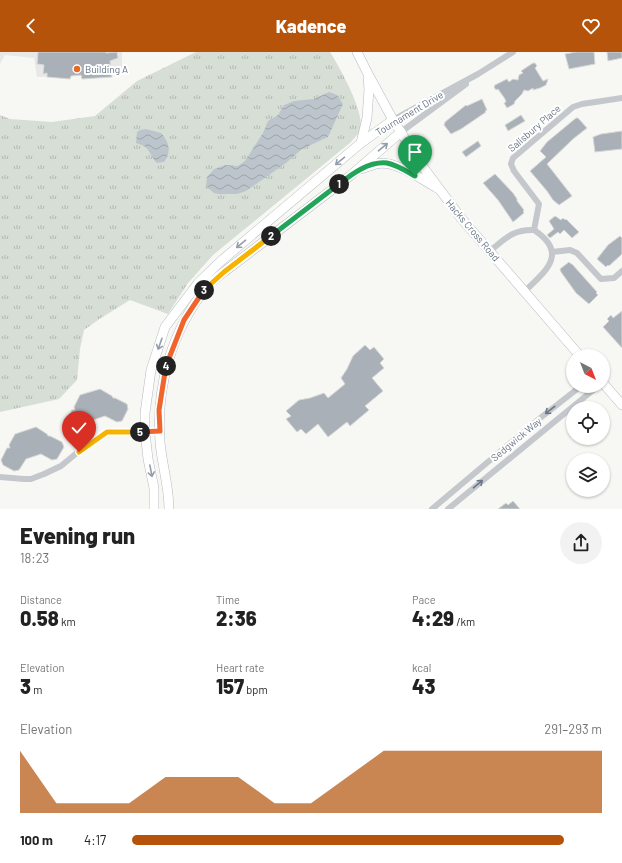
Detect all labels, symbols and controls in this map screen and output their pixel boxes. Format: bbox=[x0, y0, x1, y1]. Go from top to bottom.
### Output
icon: back bbox=[20, 15, 42, 37]
text: Kadence bbox=[276, 15, 346, 37]
icon: heart bbox=[580, 15, 602, 37]
place label: Building A bbox=[85, 63, 128, 75]
marker: Building A bbox=[72, 64, 82, 74]
street label: Tournament Drive bbox=[373, 88, 445, 138]
street label: Salisbury Place bbox=[505, 102, 563, 154]
pin bbox=[398, 135, 432, 176]
icon: arrive bbox=[404, 141, 426, 163]
one-way arrow bbox=[378, 143, 389, 152]
one-way arrow bbox=[335, 156, 346, 165]
pin: 1 bbox=[329, 174, 349, 194]
text: 1 bbox=[337, 177, 341, 190]
street label: Hacks Cross Road bbox=[444, 197, 502, 263]
pin: 2 bbox=[261, 226, 281, 246]
text: 2 bbox=[268, 229, 274, 242]
one-way arrow bbox=[235, 240, 246, 249]
pin: 3 bbox=[194, 280, 214, 300]
text: 3 bbox=[201, 283, 207, 296]
one-way arrow bbox=[155, 337, 163, 349]
north arrow bbox=[566, 349, 610, 393]
map controls bbox=[566, 349, 610, 497]
pin: 4 bbox=[156, 356, 176, 376]
text: 4 bbox=[163, 359, 169, 372]
button: locate bbox=[566, 401, 610, 445]
one-way arrow bbox=[545, 406, 556, 414]
pin bbox=[62, 411, 96, 452]
street label: Sedgwick Way bbox=[488, 414, 544, 463]
icon: check bbox=[68, 417, 90, 439]
pin: 5 bbox=[130, 422, 150, 442]
text: 5 bbox=[137, 425, 143, 438]
button: layers bbox=[566, 453, 610, 497]
one-way arrow bbox=[147, 464, 155, 477]
one-way arrow bbox=[473, 480, 483, 489]
text: Evening run bbox=[20, 522, 135, 548]
button: share bbox=[560, 522, 602, 564]
text: 18:23 bbox=[20, 550, 49, 566]
text: Distance bbox=[20, 593, 62, 606]
text: Time bbox=[216, 593, 240, 606]
text: Pace bbox=[412, 593, 436, 606]
text: 0.58 bbox=[20, 606, 59, 630]
text: 2:36 bbox=[216, 606, 257, 630]
text: 4:29 bbox=[412, 606, 454, 630]
text: km bbox=[59, 615, 76, 628]
text: /km bbox=[454, 615, 475, 628]
text: Elevation bbox=[20, 661, 64, 674]
text: Heart rate bbox=[216, 661, 264, 674]
text: kcal bbox=[412, 661, 431, 674]
text: 3 bbox=[20, 674, 31, 698]
text: 157 bbox=[216, 674, 244, 698]
text: 43 bbox=[412, 674, 435, 698]
text: m bbox=[31, 683, 42, 696]
text: bpm bbox=[244, 683, 268, 696]
text: Elevation bbox=[20, 721, 72, 737]
text: 291–293 m bbox=[544, 721, 602, 737]
text: 100 m bbox=[20, 832, 53, 848]
text: 4:17 bbox=[84, 832, 106, 848]

